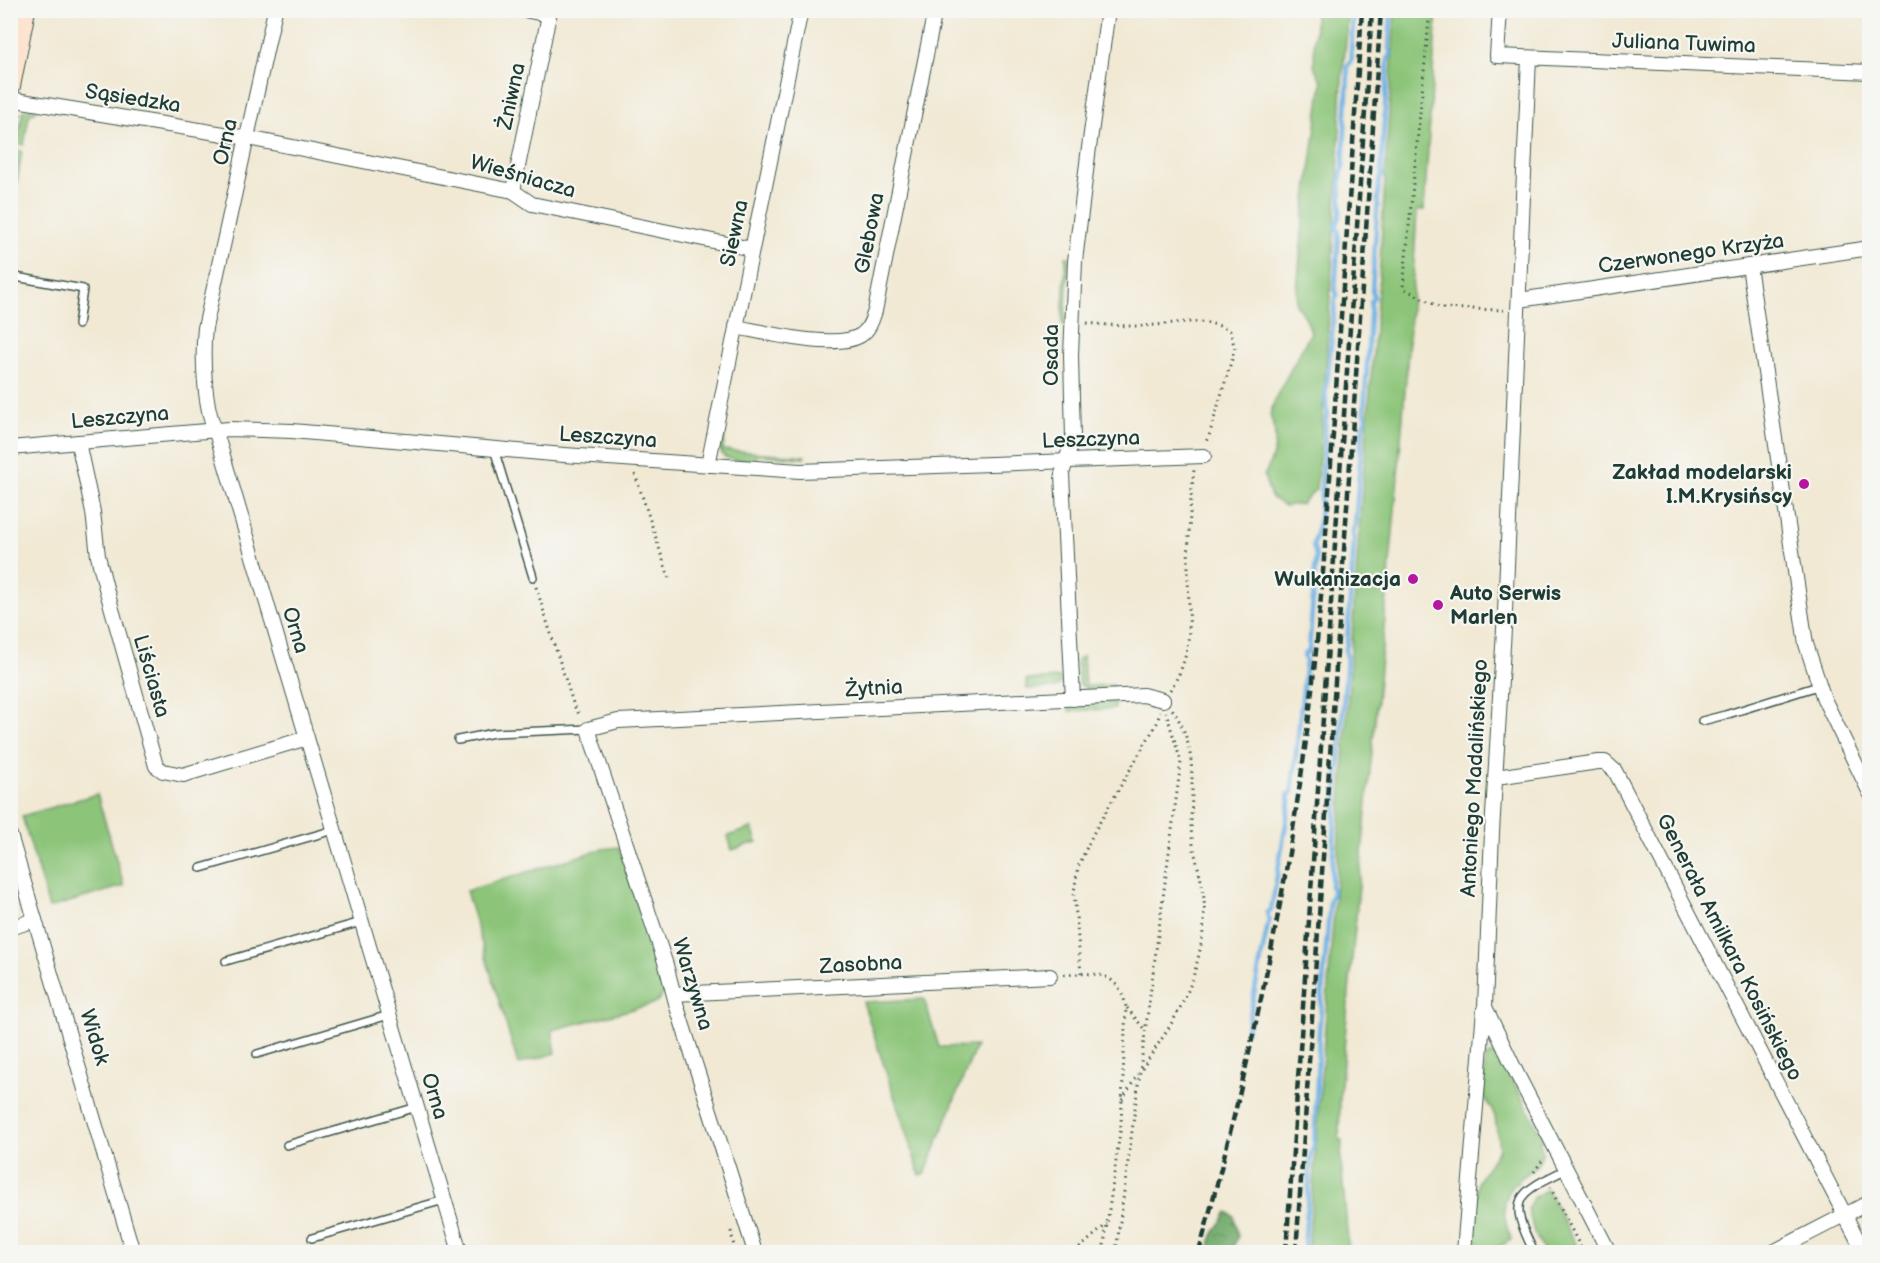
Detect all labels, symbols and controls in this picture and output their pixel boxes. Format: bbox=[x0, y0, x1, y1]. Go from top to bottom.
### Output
street label: Juliana Tuwima bbox=[1612, 28, 1756, 59]
street label: Żniwna bbox=[492, 61, 531, 133]
street label: Sąsiedzka bbox=[83, 79, 182, 118]
street label: Orna bbox=[208, 116, 243, 168]
street label: Wieśniacza bbox=[467, 149, 579, 203]
street label: Glebowa bbox=[849, 190, 890, 276]
street label: Siewna bbox=[715, 197, 754, 269]
street label: Czerwonego Krzyża bbox=[1597, 228, 1786, 279]
street label: Osada bbox=[1039, 324, 1064, 386]
street label: Leszczyna bbox=[70, 401, 170, 434]
street label: Leszczyna bbox=[558, 422, 658, 453]
street label: Leszczyna bbox=[1041, 425, 1141, 454]
place label: Zakład modelarski I.M.Krysińscy bbox=[1612, 460, 1792, 509]
marker: Zakład modelarski I.M.Krysińscy bbox=[1797, 477, 1811, 491]
place label: Wulkanizacja bbox=[1274, 567, 1401, 592]
marker: Wulkanizacja bbox=[1406, 572, 1420, 586]
place label: Auto Serwis Marlen bbox=[1449, 581, 1561, 630]
marker: Auto Serwis Marlen bbox=[1431, 598, 1445, 612]
street label: Orna bbox=[277, 604, 314, 656]
street label: Liściasta bbox=[128, 632, 175, 720]
street label: Antoniego Madalińskiego bbox=[1456, 658, 1493, 898]
street label: Żytnia bbox=[844, 675, 903, 703]
street label: Generała Amilkara Kosińskiego bbox=[1651, 810, 1808, 1085]
street label: Warzywna bbox=[667, 935, 718, 1033]
street label: Zasobna bbox=[818, 950, 903, 979]
street label: Widok bbox=[74, 1006, 115, 1069]
street label: Orna bbox=[416, 1070, 453, 1122]

